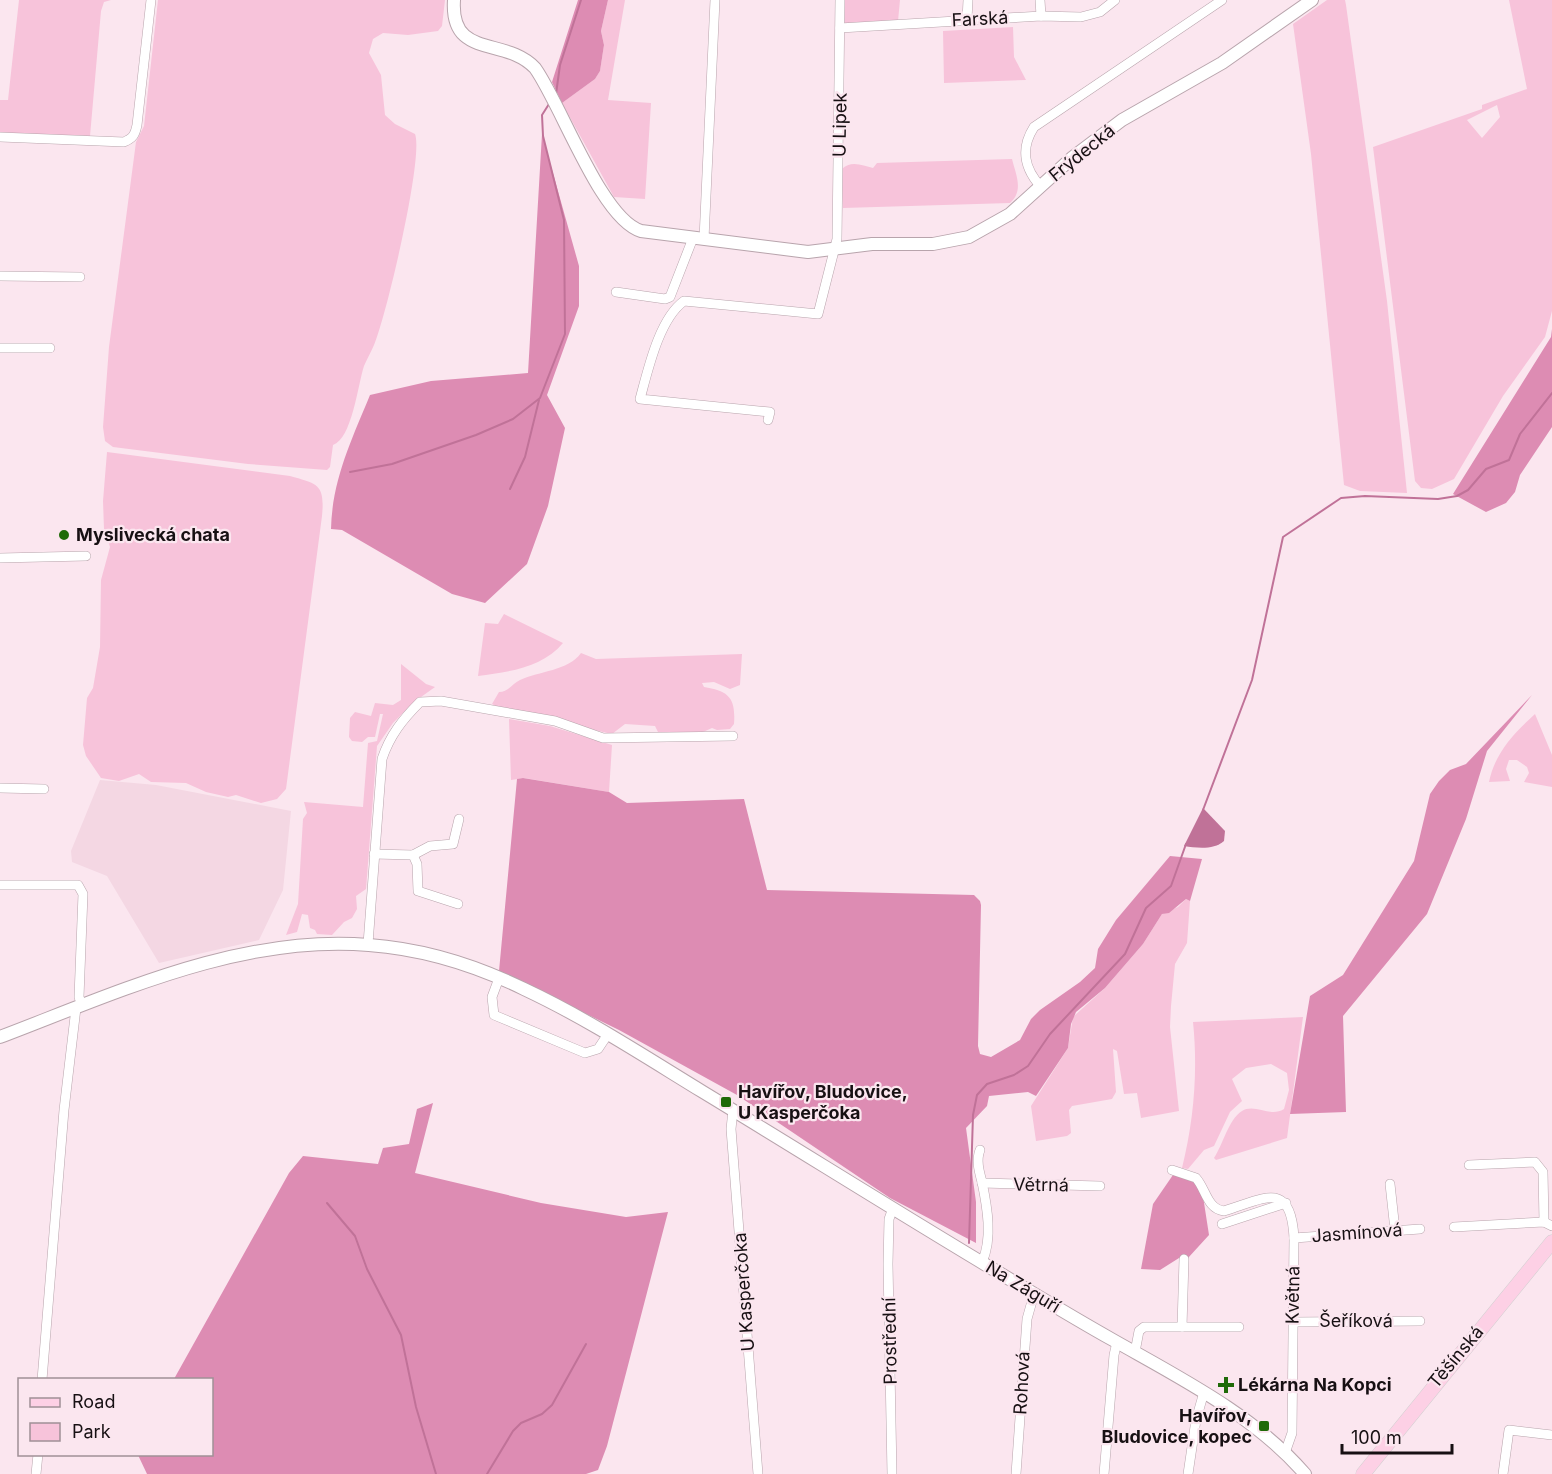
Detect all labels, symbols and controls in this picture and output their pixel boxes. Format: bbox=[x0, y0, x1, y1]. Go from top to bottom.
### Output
street label: Farská bbox=[951, 7, 1009, 30]
street label: U Lipek bbox=[828, 92, 851, 157]
street label: Frýdecká bbox=[1044, 120, 1119, 186]
place label: Myslivecká chata bbox=[76, 524, 230, 545]
marker: Myslivecká chata bbox=[57, 528, 71, 542]
place label: Havířov, Bludovice, U Kasperčoka bbox=[738, 1081, 908, 1123]
marker: Havířov, Bludovice, U Kasperčoka bbox=[719, 1095, 733, 1109]
street label: Větrná bbox=[1013, 1174, 1069, 1195]
street label: Jasmínová bbox=[1311, 1219, 1403, 1246]
street label: U Kasperčoka bbox=[729, 1232, 758, 1352]
street label: Na Záguří bbox=[982, 1256, 1065, 1317]
street label: Květná bbox=[1281, 1266, 1304, 1324]
street label: Prostřední bbox=[878, 1297, 901, 1385]
street label: Šeříková bbox=[1319, 1309, 1393, 1331]
street label: Těšínská bbox=[1424, 1321, 1488, 1392]
street label: Rohová bbox=[1009, 1351, 1034, 1415]
place label: Lékárna Na Kopci bbox=[1238, 1374, 1392, 1395]
legend bbox=[18, 1378, 213, 1456]
marker: Lékárna Na Kopci bbox=[1219, 1378, 1233, 1392]
text: Road bbox=[72, 1391, 115, 1412]
place label: Havířov, Bludovice, kopec bbox=[1102, 1405, 1252, 1447]
scale bar bbox=[1342, 1417, 1452, 1455]
marker: Havířov, Bludovice, kopec bbox=[1257, 1419, 1271, 1433]
text: Park bbox=[72, 1421, 111, 1442]
text: 100 m bbox=[1351, 1427, 1402, 1448]

